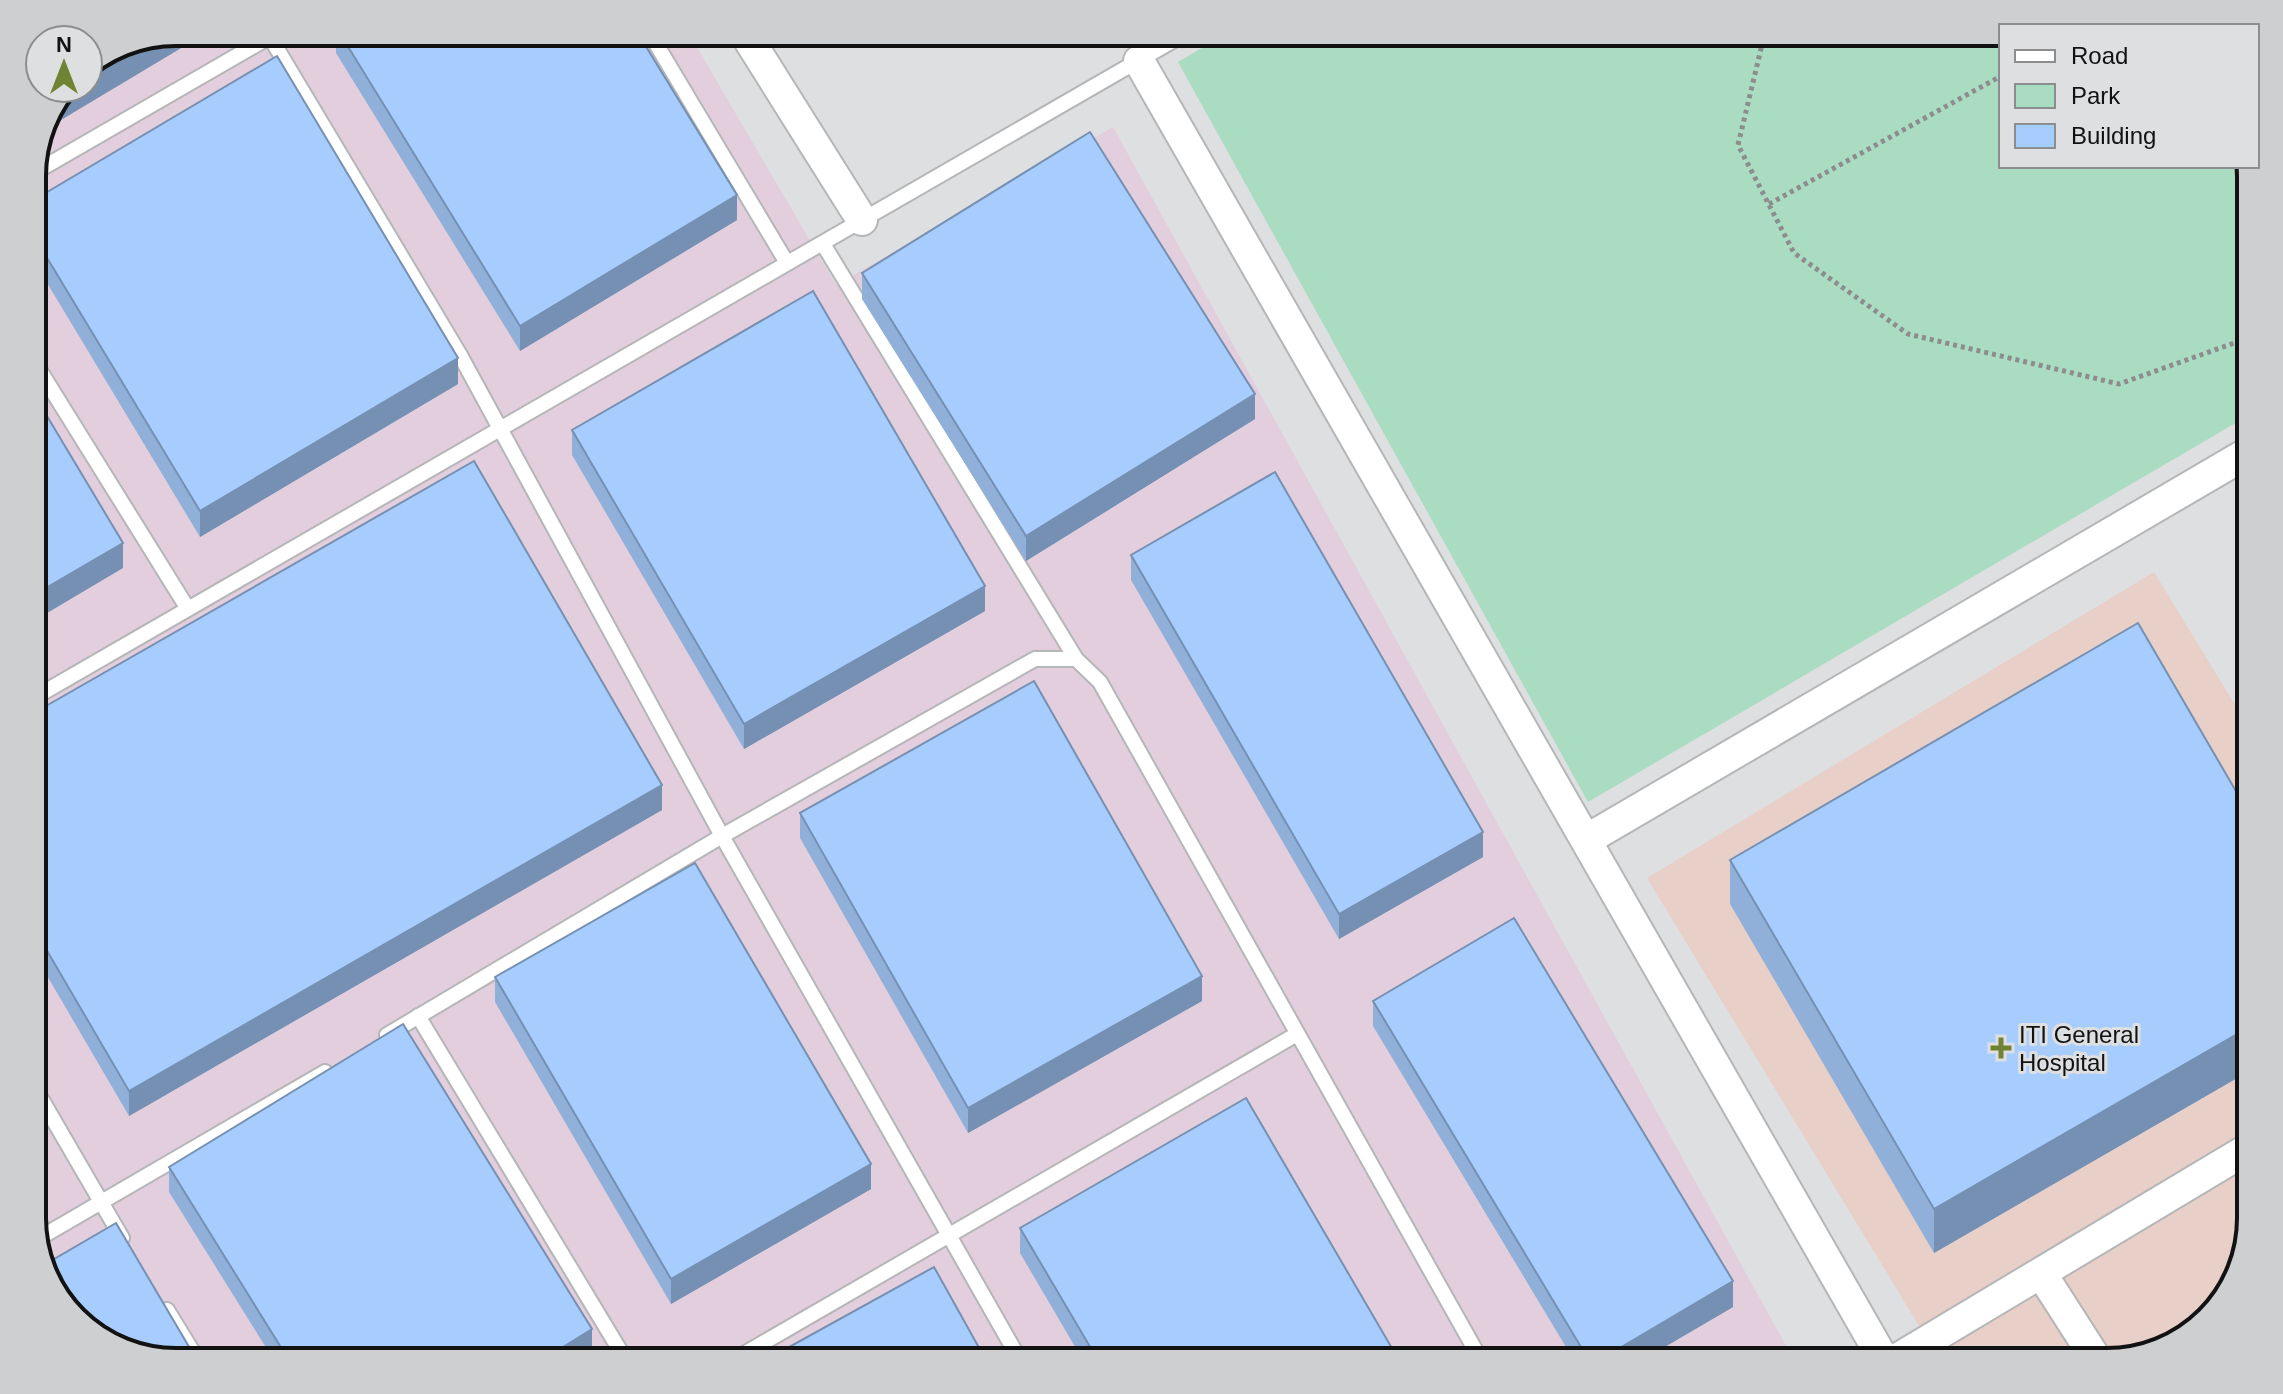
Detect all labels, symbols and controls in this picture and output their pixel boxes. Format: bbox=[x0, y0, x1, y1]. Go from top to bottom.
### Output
north arrow bbox=[24, 24, 104, 104]
legend bbox=[1999, 24, 2259, 168]
text: N bbox=[56, 32, 72, 57]
text: Road bbox=[2071, 42, 2128, 69]
text: Park bbox=[2071, 82, 2121, 109]
text: Building bbox=[2071, 122, 2156, 149]
place label: ITI General Hospital bbox=[2019, 1021, 2139, 1076]
marker: ITI General Hospital bbox=[1990, 1037, 2012, 1059]

